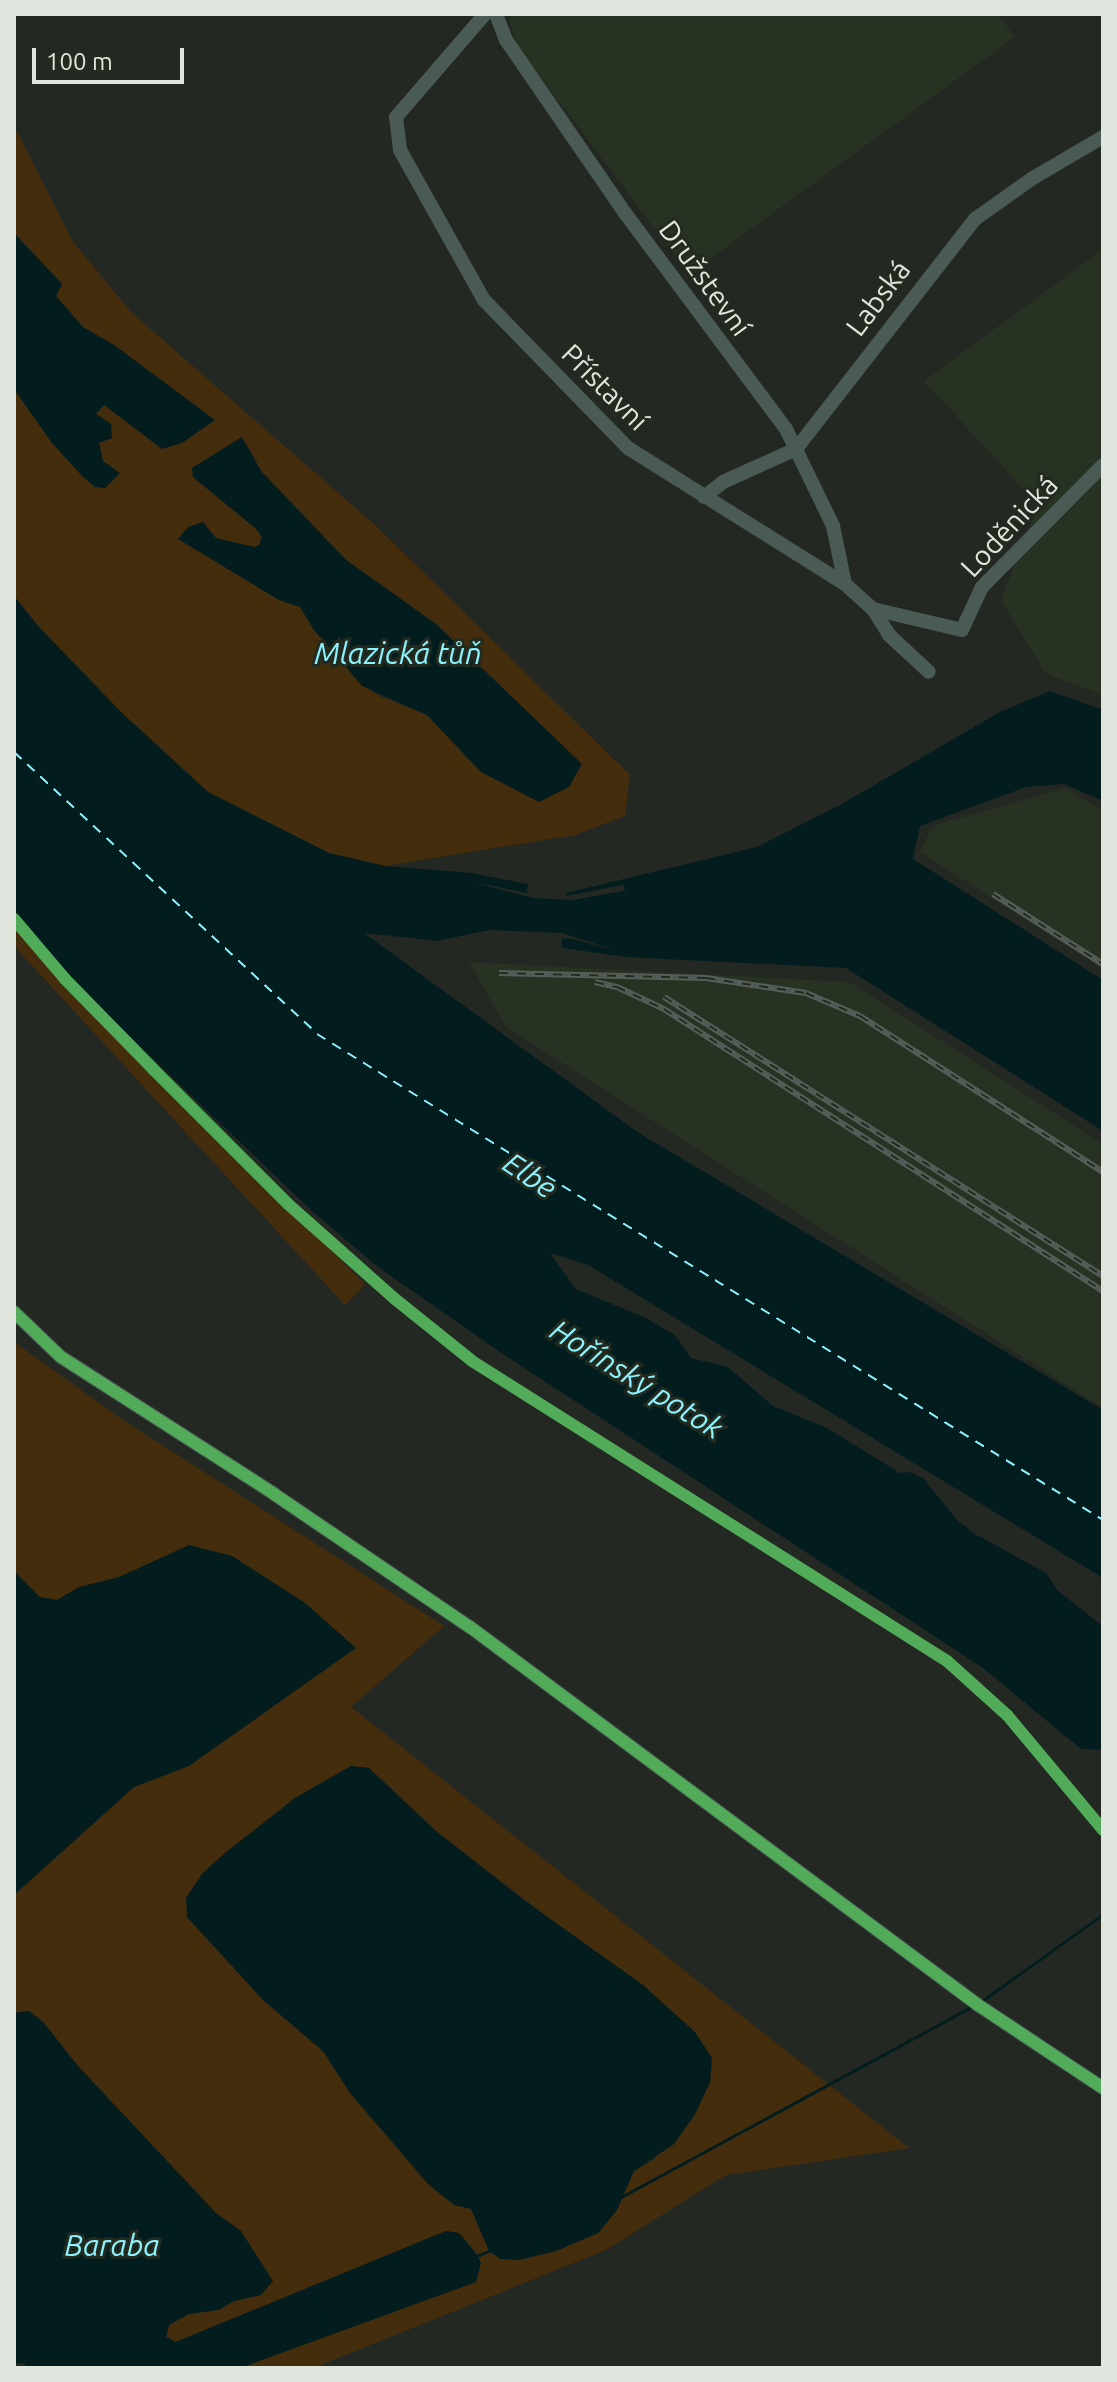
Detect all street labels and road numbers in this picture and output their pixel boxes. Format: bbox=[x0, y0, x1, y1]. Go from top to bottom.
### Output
street label: Družstevní bbox=[652, 214, 758, 342]
street label: Labská bbox=[839, 254, 917, 342]
street label: Přístavní bbox=[555, 337, 655, 437]
street label: Loděnická bbox=[953, 468, 1065, 584]

